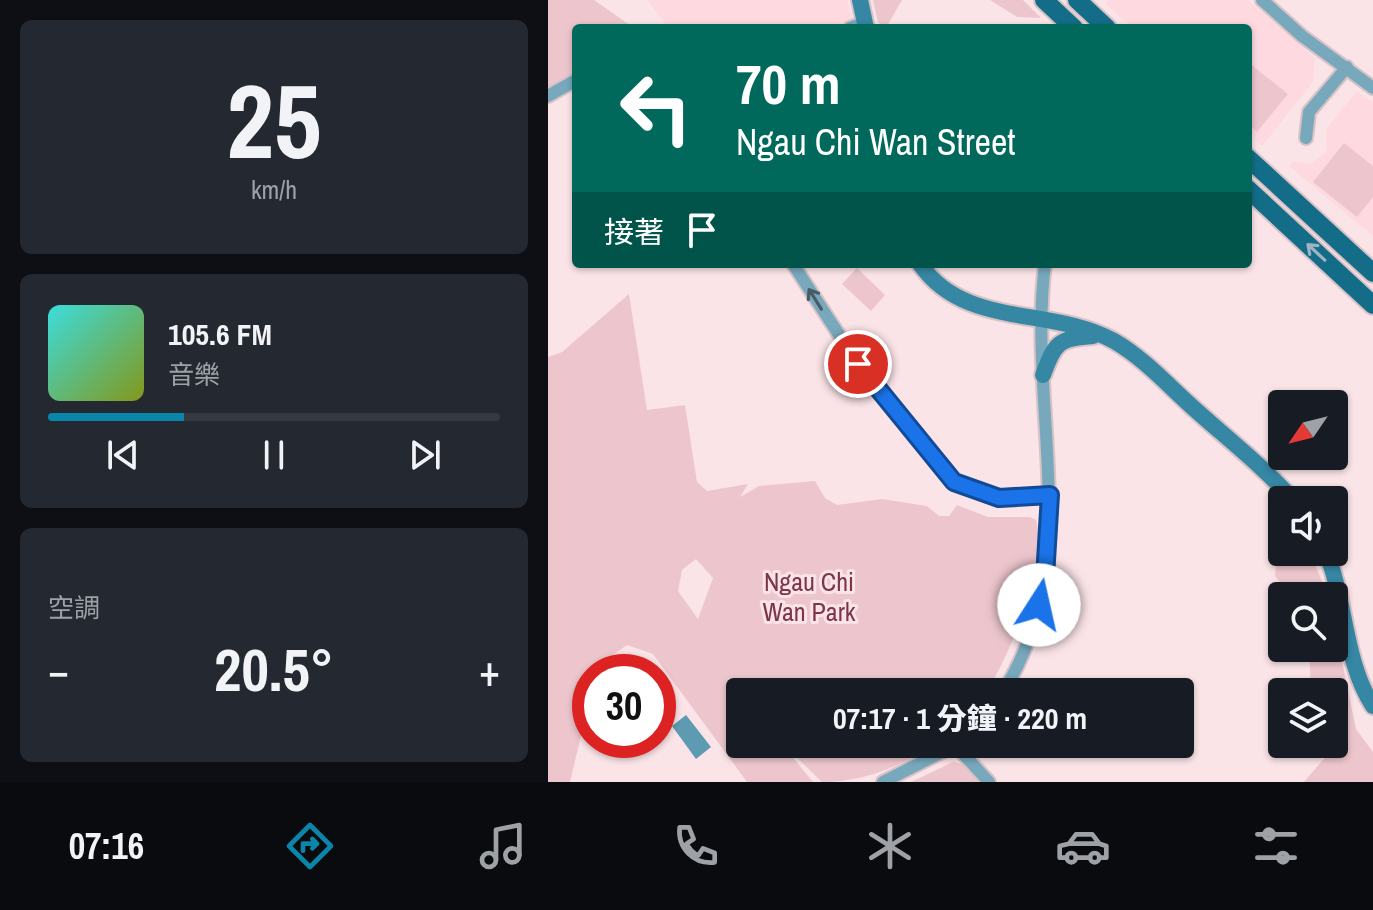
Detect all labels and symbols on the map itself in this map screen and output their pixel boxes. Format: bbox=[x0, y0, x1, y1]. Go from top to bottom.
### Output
one-way arrow bbox=[1306, 242, 1326, 261]
one-way arrow bbox=[806, 288, 822, 311]
pin bbox=[824, 330, 892, 398]
north arrow bbox=[1268, 390, 1348, 470]
position arrow bbox=[997, 563, 1081, 647]
park label: Ngau Chi Wan Park bbox=[763, 564, 856, 629]
speed limit sign: 30 bbox=[572, 654, 676, 758]

